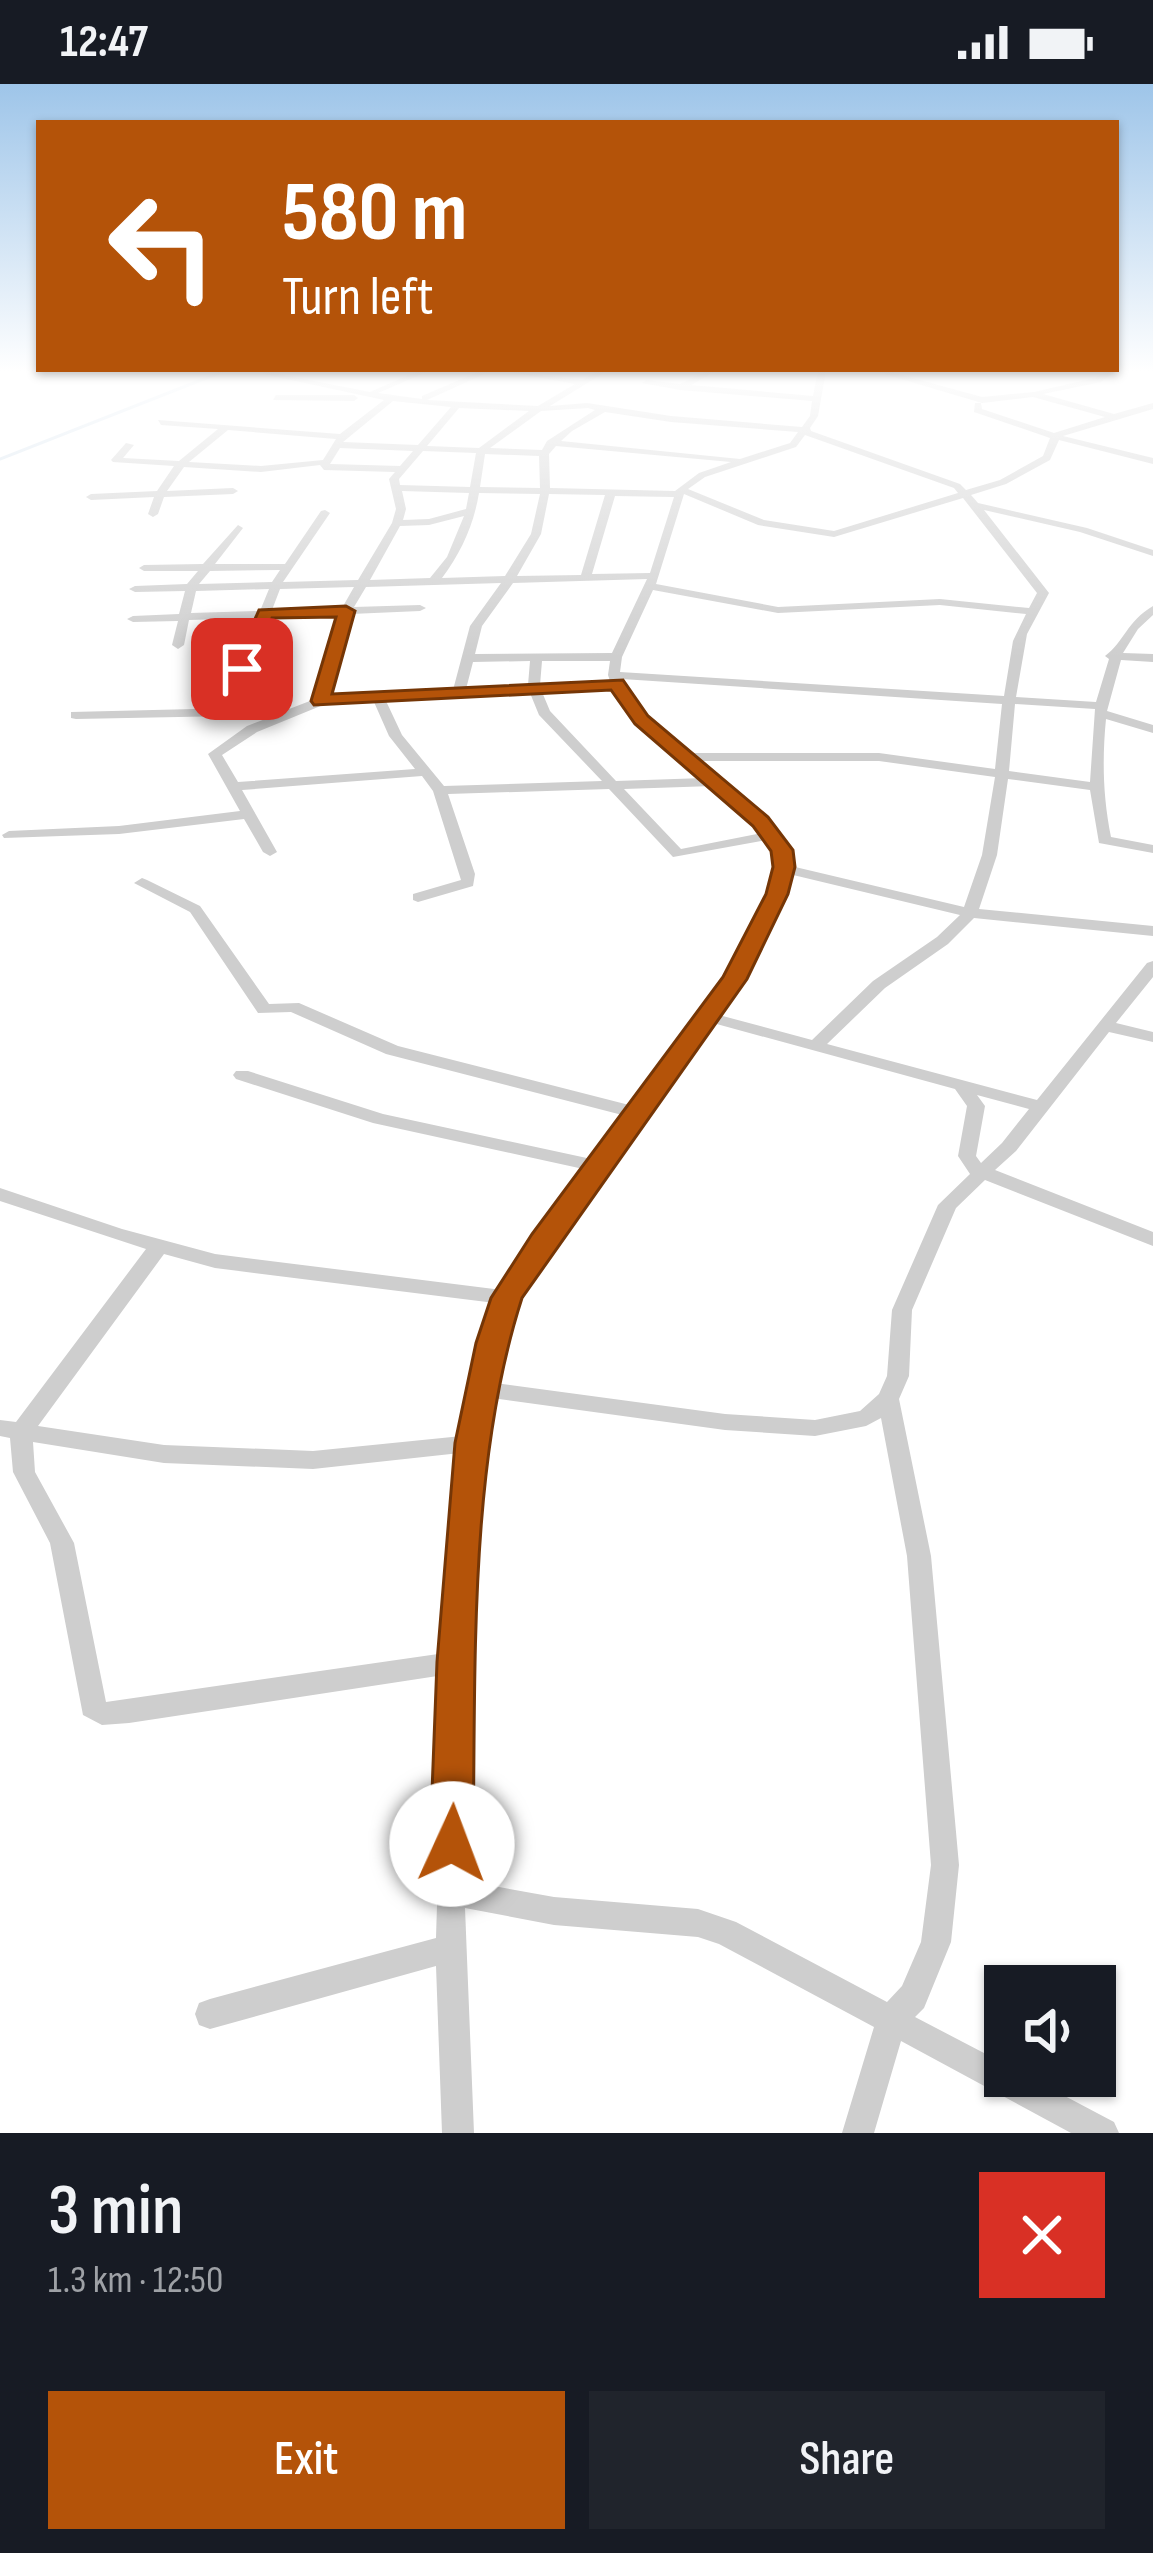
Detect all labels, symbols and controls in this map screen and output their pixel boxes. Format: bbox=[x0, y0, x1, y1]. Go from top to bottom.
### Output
text: 12:47 bbox=[60, 15, 148, 70]
text: 580 m bbox=[282, 163, 467, 264]
icon: left bbox=[84, 168, 240, 324]
text: Turn left bbox=[282, 265, 434, 330]
pin bbox=[191, 618, 293, 720]
icon: arrive bbox=[209, 636, 275, 702]
position arrow bbox=[389, 1781, 515, 1907]
map controls bbox=[984, 1965, 1116, 2097]
button: sound bbox=[984, 1965, 1116, 2097]
text: 3 min bbox=[48, 2168, 183, 2255]
button: close bbox=[979, 2172, 1105, 2298]
text: 1.3 km · 12:50 bbox=[48, 2257, 223, 2304]
button: Exit bbox=[48, 2391, 565, 2529]
button: Share bbox=[589, 2391, 1105, 2529]

